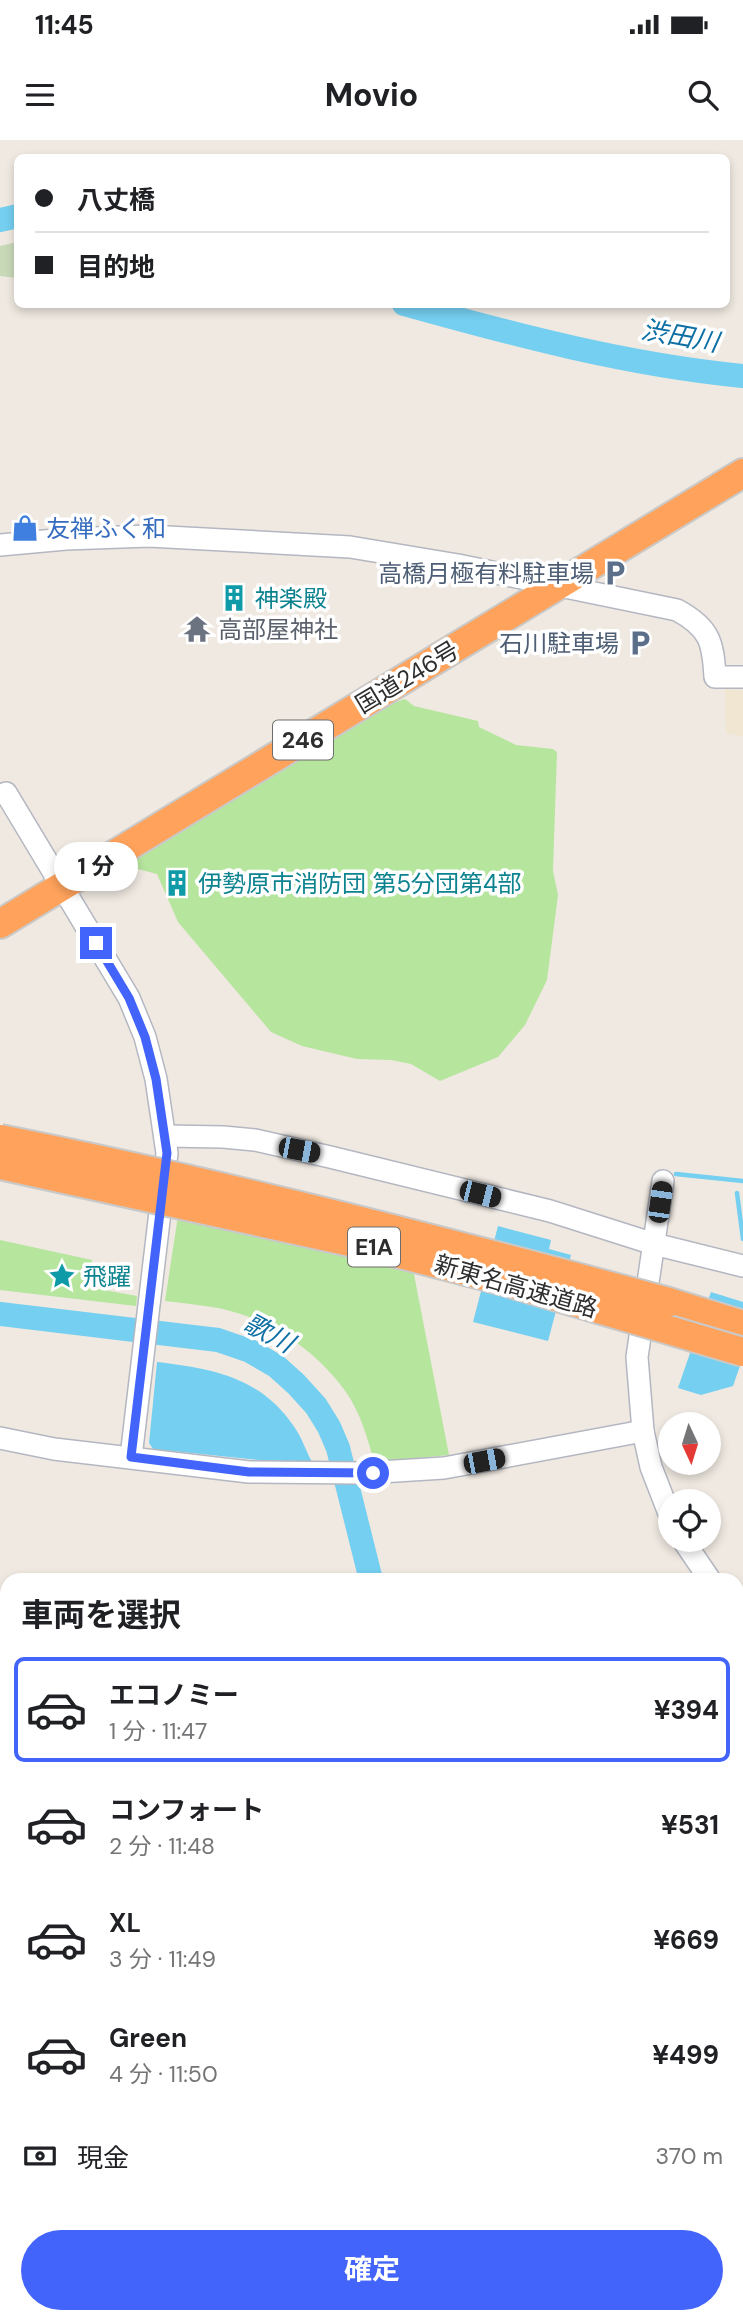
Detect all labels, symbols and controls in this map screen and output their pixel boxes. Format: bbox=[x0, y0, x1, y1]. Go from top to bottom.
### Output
text: 11:45 bbox=[35, 8, 94, 42]
text: Movio bbox=[325, 74, 418, 116]
icon: menu bbox=[21, 76, 59, 114]
icon: search bbox=[684, 76, 722, 114]
text: 八丈橋 bbox=[77, 183, 155, 217]
text: 目的地 bbox=[77, 250, 155, 284]
water label: 渋田川 bbox=[639, 312, 724, 360]
shop icon: 友禅ふく和 bbox=[10, 513, 40, 543]
place label: 友禅ふく和 bbox=[46, 513, 166, 544]
place label: 高橋月極有料駐車場 bbox=[378, 558, 594, 589]
parking icon: 高橋月極有料駐車場 bbox=[600, 558, 630, 588]
building icon: 神楽殿 bbox=[219, 583, 249, 613]
place label: 神楽殿 bbox=[255, 583, 327, 614]
temple icon: 高部屋神社 bbox=[182, 614, 212, 644]
place label: 高部屋神社 bbox=[218, 614, 338, 645]
place label: 石川駐車場 bbox=[499, 628, 619, 659]
parking icon: 石川駐車場 bbox=[625, 628, 655, 658]
street label: 国道246号 bbox=[350, 634, 464, 720]
road number: 246 bbox=[273, 720, 333, 760]
callout: 1 分 bbox=[54, 842, 138, 890]
text: 1 分 bbox=[78, 851, 114, 881]
building icon: 伊勢原市消防団 第5分団第4部 bbox=[162, 868, 192, 898]
place label: 伊勢原市消防団 第5分団第4部 bbox=[198, 868, 522, 899]
route end bbox=[80, 927, 112, 959]
car bbox=[277, 1136, 322, 1164]
car bbox=[458, 1179, 503, 1209]
car bbox=[647, 1180, 674, 1224]
road number: E1A bbox=[348, 1228, 400, 1266]
street label: 新東名高速道路 bbox=[431, 1248, 601, 1324]
place icon: 飛躍 bbox=[47, 1261, 77, 1291]
place label: 飛躍 bbox=[83, 1261, 131, 1292]
water label: 歌川 bbox=[238, 1306, 303, 1362]
north arrow bbox=[658, 1412, 721, 1475]
map controls bbox=[658, 1412, 721, 1552]
car bbox=[462, 1447, 507, 1475]
route start bbox=[357, 1457, 389, 1489]
button: locate bbox=[658, 1489, 721, 1552]
text: 車両を選択 bbox=[21, 1594, 181, 1636]
icon: car bbox=[25, 1678, 88, 1741]
text: エコノミー bbox=[109, 1678, 239, 1712]
text: ¥394 bbox=[654, 1693, 719, 1727]
text: 1 分 · 11:47 bbox=[109, 1716, 207, 1746]
icon: car bbox=[25, 1793, 88, 1856]
text: コンフォート bbox=[109, 1793, 264, 1827]
text: ¥531 bbox=[661, 1808, 719, 1842]
text: 2 分 · 11:48 bbox=[109, 1831, 215, 1861]
text: XL bbox=[109, 1906, 141, 1940]
icon: car bbox=[25, 1908, 88, 1971]
text: ¥669 bbox=[653, 1923, 719, 1957]
text: 3 分 · 11:49 bbox=[109, 1944, 216, 1974]
text: Green bbox=[109, 2021, 187, 2055]
icon: car bbox=[25, 2023, 88, 2086]
text: ¥499 bbox=[652, 2038, 719, 2072]
text: 4 分 · 11:50 bbox=[109, 2059, 218, 2089]
icon: cash bbox=[21, 2137, 59, 2175]
text: 現金 bbox=[77, 2141, 129, 2175]
text: 370 m bbox=[655, 2141, 723, 2171]
button: 確定 bbox=[21, 2230, 723, 2310]

